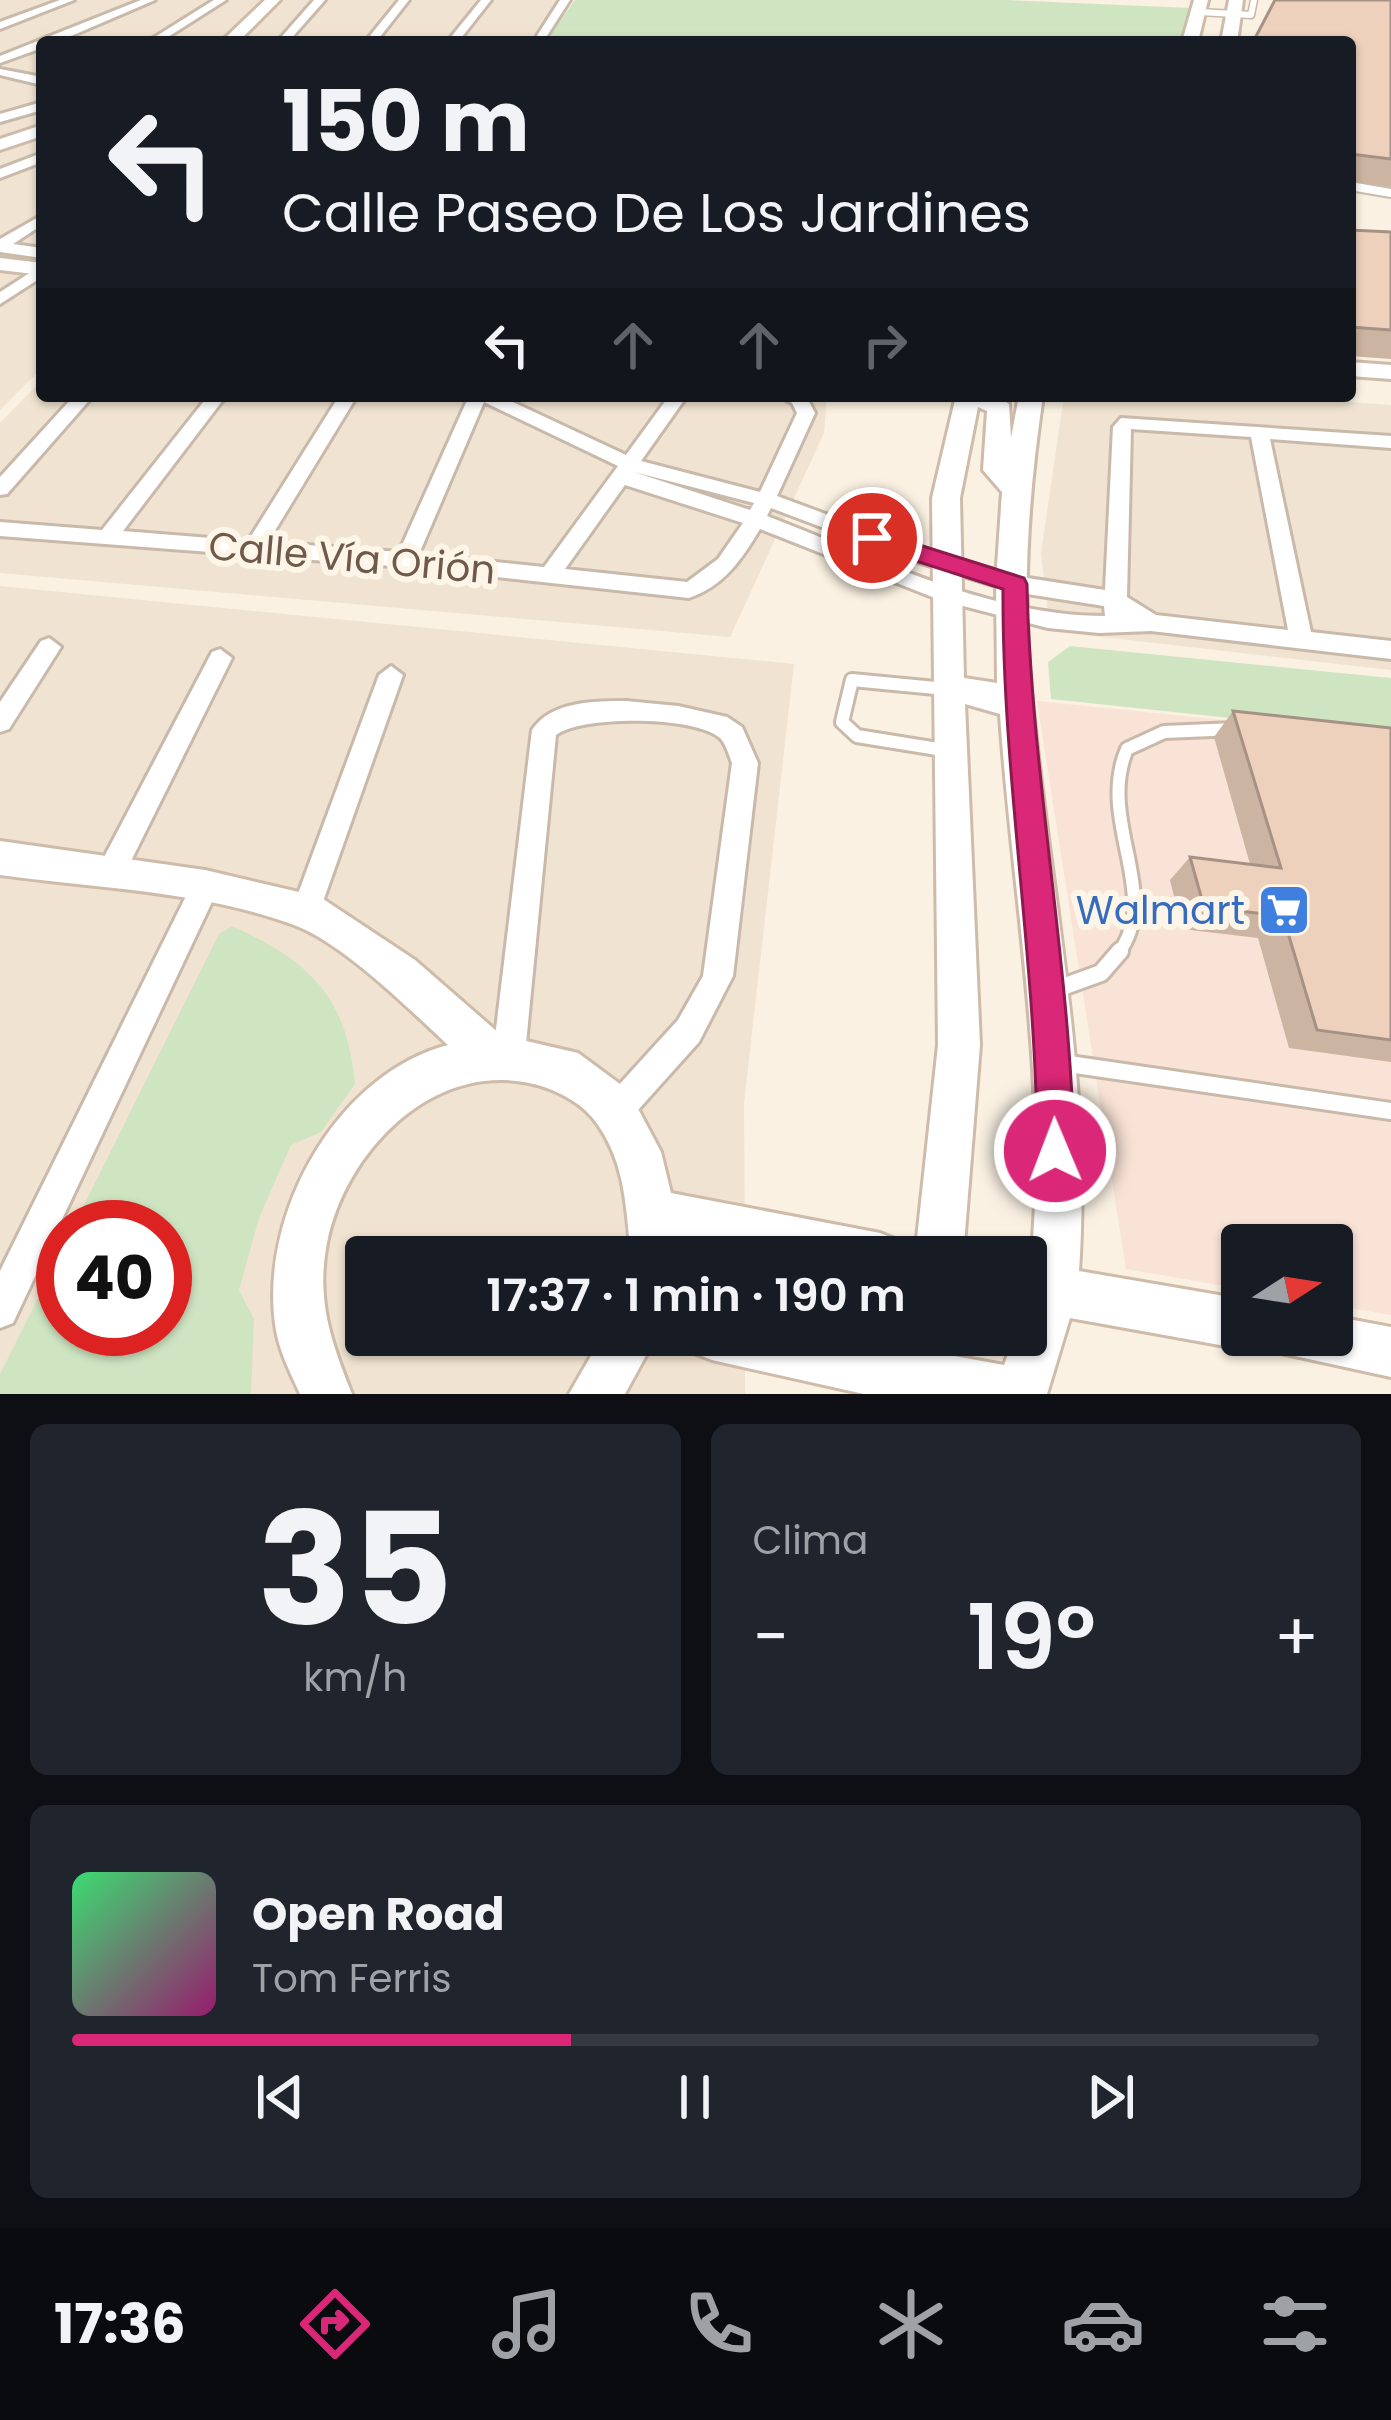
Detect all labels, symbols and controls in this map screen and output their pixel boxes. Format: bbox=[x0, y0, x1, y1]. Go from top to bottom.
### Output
text: 150 m bbox=[282, 63, 530, 180]
icon: left bbox=[84, 84, 240, 240]
text: Calle Paseo De Los Jardines bbox=[282, 175, 1031, 251]
icon: left bbox=[474, 312, 540, 378]
icon: ahead bbox=[600, 312, 666, 378]
icon: ahead bbox=[726, 312, 792, 378]
icon: right bbox=[852, 312, 918, 378]
pin bbox=[821, 487, 923, 589]
icon: arrive bbox=[839, 505, 905, 571]
street label: Calle Vía Orión bbox=[206, 518, 498, 598]
supermarket icon: Walmart bbox=[1256, 882, 1312, 938]
place label: Walmart bbox=[1076, 883, 1245, 938]
position arrow bbox=[992, 1088, 1118, 1214]
speed limit sign: 40 bbox=[36, 1200, 192, 1356]
north arrow bbox=[1221, 1224, 1353, 1356]
map controls bbox=[1221, 1224, 1353, 1356]
text: 17:37 · 1 min · 190 m bbox=[486, 1264, 906, 1327]
text: 35 bbox=[257, 1460, 453, 1679]
text: Clima bbox=[753, 1513, 868, 1568]
text: 19° bbox=[967, 1574, 1096, 1701]
text: − bbox=[753, 1591, 789, 1683]
text: + bbox=[1274, 1591, 1319, 1683]
text: km/h bbox=[303, 1650, 407, 1705]
text: Open Road bbox=[252, 1883, 505, 1946]
text: Tom Ferris bbox=[252, 1951, 452, 2006]
icon: previous bbox=[247, 2064, 313, 2130]
icon: pause bbox=[662, 2064, 728, 2130]
icon: next bbox=[1078, 2064, 1144, 2130]
icon: directions bbox=[293, 2282, 377, 2366]
icon: music bbox=[485, 2282, 569, 2366]
icon: phone bbox=[677, 2282, 761, 2366]
icon: climate bbox=[869, 2282, 953, 2366]
icon: car bbox=[1061, 2282, 1145, 2366]
icon: filters bbox=[1253, 2282, 1337, 2366]
text: 17:36 bbox=[54, 2286, 186, 2362]

